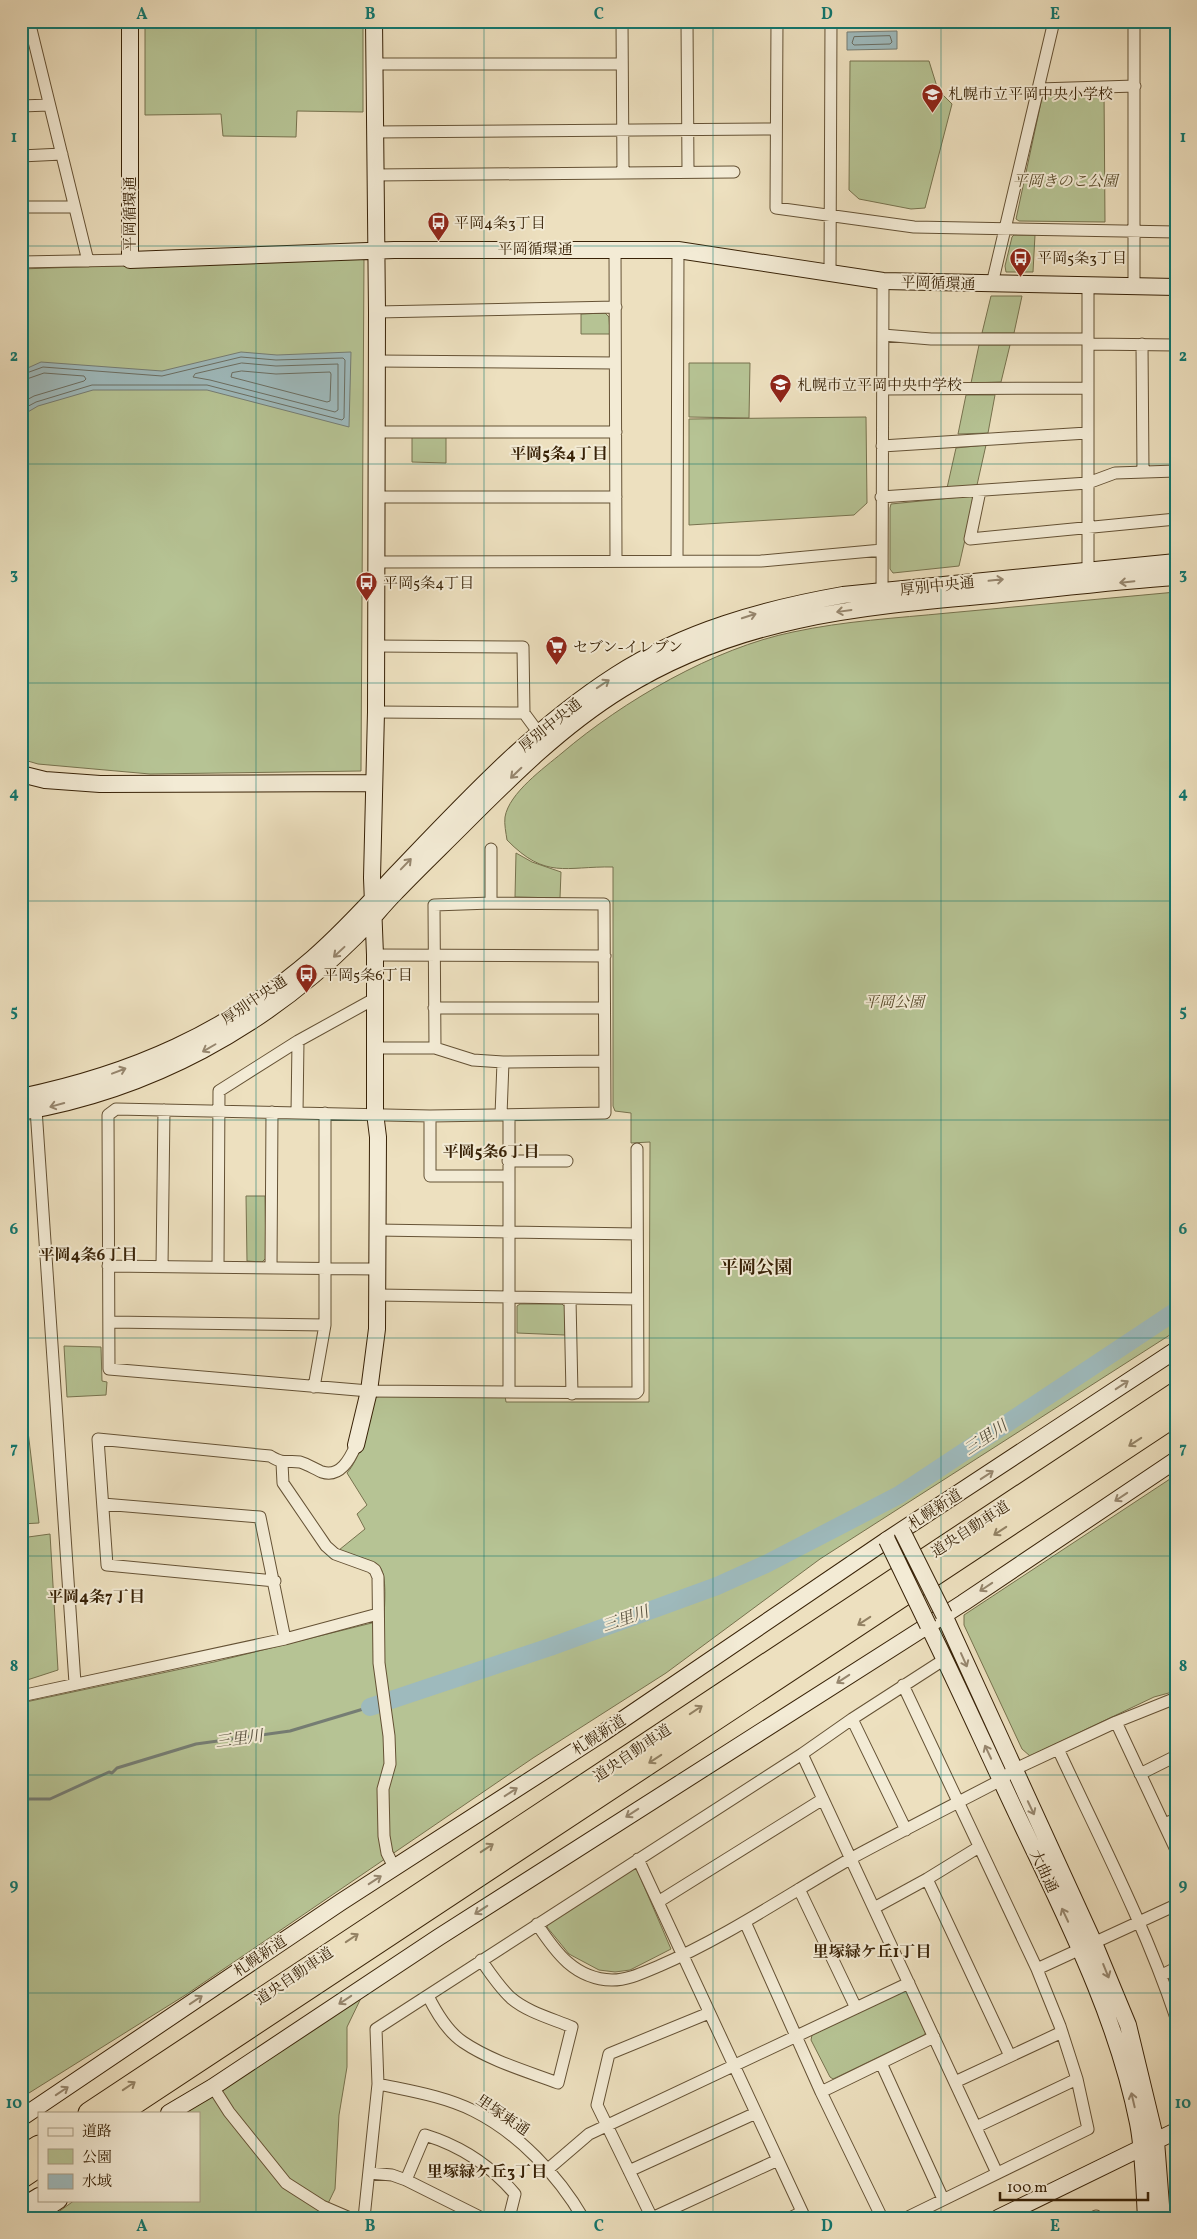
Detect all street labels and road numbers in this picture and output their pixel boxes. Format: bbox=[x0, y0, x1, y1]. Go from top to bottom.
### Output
street label: 平岡循環通 bbox=[121, 176, 142, 252]
street label: 平岡循環通 bbox=[497, 240, 573, 261]
street label: 平岡循環通 bbox=[900, 273, 976, 296]
street label: 厚別中央通 bbox=[899, 573, 976, 602]
street label: 厚別中央通 bbox=[515, 694, 587, 758]
street label: 厚別中央通 bbox=[218, 972, 292, 1031]
street label: 札幌新道 bbox=[905, 1485, 967, 1535]
street label: 道央自動車道 bbox=[927, 1497, 1014, 1564]
street label: 札幌新道 bbox=[569, 1711, 631, 1761]
street label: 道央自動車道 bbox=[590, 1720, 676, 1788]
street label: 大曲通 bbox=[1024, 1847, 1062, 1896]
street label: 札幌新道 bbox=[230, 1932, 292, 1983]
street label: 道央自動車道 bbox=[252, 1943, 338, 2011]
street label: 里塚東通 bbox=[471, 2091, 533, 2142]

